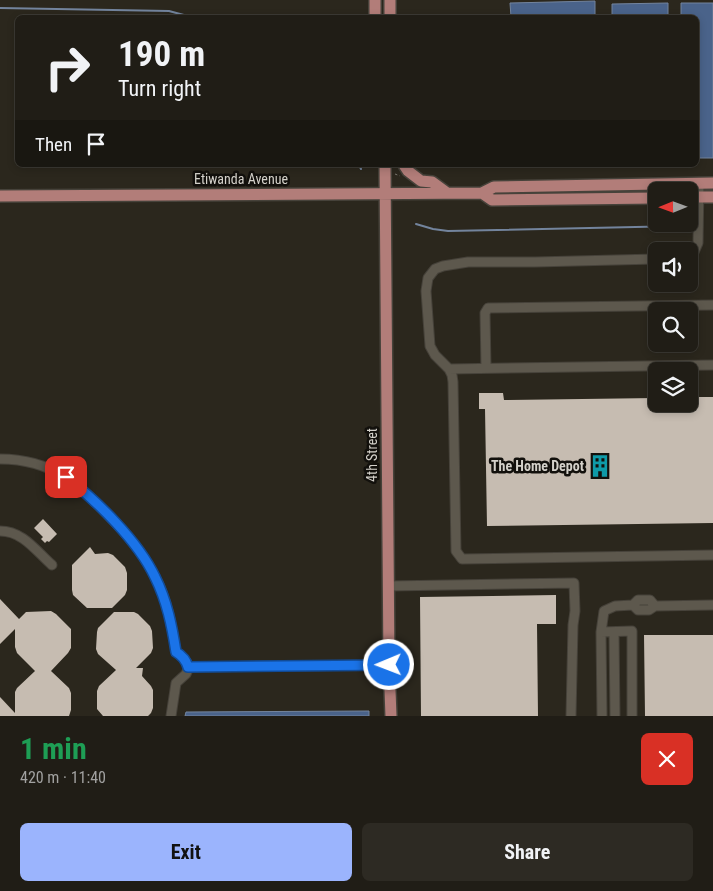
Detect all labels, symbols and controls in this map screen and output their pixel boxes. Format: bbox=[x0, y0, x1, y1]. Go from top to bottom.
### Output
text: 190 m bbox=[118, 34, 205, 75]
icon: right bbox=[35, 35, 100, 100]
text: Turn right bbox=[118, 76, 201, 101]
icon: arrive bbox=[82, 130, 110, 158]
text: Then bbox=[35, 133, 72, 156]
street label: Etiwanda Avenue bbox=[194, 171, 288, 187]
north arrow bbox=[648, 182, 698, 232]
map controls bbox=[648, 182, 698, 412]
button: sound bbox=[648, 242, 698, 292]
button: search bbox=[648, 302, 698, 352]
button: layers bbox=[648, 362, 698, 412]
street label: 4th Street bbox=[364, 428, 380, 482]
building icon: The Home Depot bbox=[587, 453, 613, 479]
pin bbox=[45, 456, 87, 498]
place label: The Home Depot bbox=[491, 458, 584, 474]
icon: arrive bbox=[52, 463, 80, 491]
position arrow bbox=[362, 638, 414, 690]
text: 1 min bbox=[20, 731, 87, 766]
button: close bbox=[641, 733, 693, 785]
text: 420 m · 11:40 bbox=[20, 768, 106, 787]
button: Exit bbox=[20, 823, 352, 881]
button: Share bbox=[362, 823, 693, 881]

